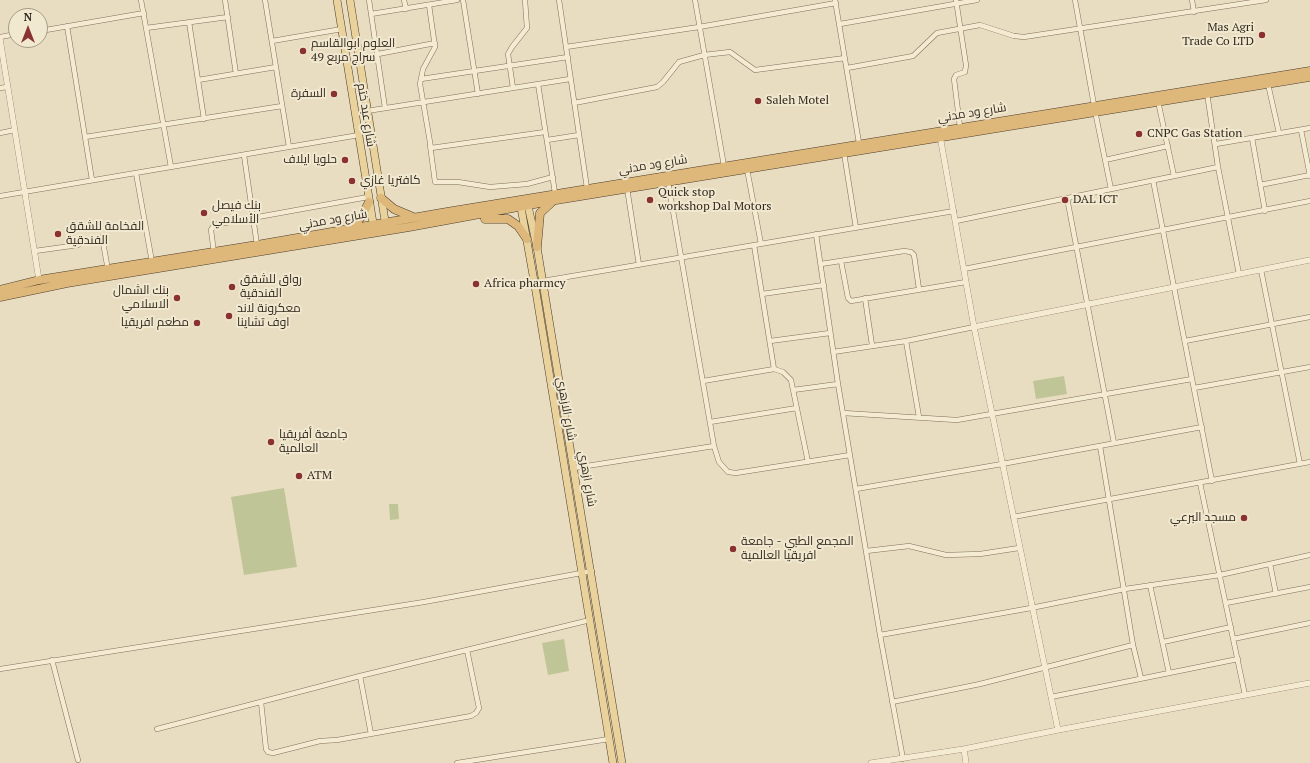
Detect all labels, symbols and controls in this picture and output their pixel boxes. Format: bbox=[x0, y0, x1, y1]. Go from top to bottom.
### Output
north arrow bbox=[8, 8, 48, 48]
text: N bbox=[24, 10, 32, 24]
place label: Mas Agri Trade Co LTD bbox=[1182, 21, 1254, 49]
marker: Mas Agri Trade Co LTD bbox=[1257, 30, 1267, 40]
place label: العلوم ابوالقاسم سراج مربع 49 bbox=[311, 37, 395, 65]
marker: العلوم ابوالقاسم سراج مربع 49 bbox=[298, 46, 308, 56]
street label: شارع عبد ختم bbox=[354, 82, 378, 148]
place label: السفرة bbox=[291, 87, 326, 101]
marker: السفرة bbox=[329, 89, 339, 99]
place label: Saleh Motel bbox=[766, 94, 829, 108]
marker: Saleh Motel bbox=[753, 96, 763, 106]
street label: شارع ود مدني bbox=[937, 100, 1007, 126]
place label: CNPC Gas Station bbox=[1147, 127, 1242, 141]
marker: CNPC Gas Station bbox=[1134, 129, 1144, 139]
street label: شارع ود مدني bbox=[618, 152, 688, 178]
place label: حلويا ايلاف bbox=[283, 153, 337, 167]
marker: حلويا ايلاف bbox=[340, 155, 350, 165]
place label: كافتريا غازي bbox=[360, 174, 421, 188]
marker: كافتريا غازي bbox=[347, 176, 357, 186]
place label: Quick stop workshop Dal Motors bbox=[658, 186, 771, 214]
place label: DAL ICT bbox=[1073, 193, 1118, 207]
marker: Quick stop workshop Dal Motors bbox=[645, 195, 655, 205]
marker: DAL ICT bbox=[1060, 195, 1070, 205]
place label: بنك فيصل الأسلامي bbox=[212, 199, 261, 227]
street label: شارع ود مدني bbox=[298, 207, 368, 233]
marker: بنك فيصل الأسلامي bbox=[199, 208, 209, 218]
place label: الفخامة للشقق الفندقية bbox=[66, 220, 144, 248]
marker: الفخامة للشقق الفندقية bbox=[53, 229, 63, 239]
place label: رواق للشقق الفندقية bbox=[240, 273, 302, 301]
place label: Africa pharmcy bbox=[484, 277, 566, 291]
marker: Africa pharmcy bbox=[471, 279, 481, 289]
marker: رواق للشقق الفندقية bbox=[227, 282, 237, 292]
place label: بنك الشمال الاسلامي bbox=[113, 284, 169, 312]
marker: بنك الشمال الاسلامي bbox=[172, 293, 182, 303]
place label: معكرونة لاند اوف تشاينا bbox=[237, 302, 301, 330]
marker: معكرونة لاند اوف تشاينا bbox=[224, 311, 234, 321]
place label: مطعم افريقيا bbox=[121, 316, 189, 330]
marker: مطعم افريقيا bbox=[192, 318, 202, 328]
street label: شارع الازهري bbox=[553, 376, 579, 442]
place label: جامعة أفريقيا العالمية bbox=[279, 428, 347, 456]
marker: جامعة أفريقيا العالمية bbox=[266, 437, 276, 447]
street label: شارع ازهري bbox=[575, 450, 599, 508]
place label: ATM bbox=[307, 469, 332, 483]
marker: ATM bbox=[294, 471, 304, 481]
place label: مسجد البرعي bbox=[1170, 511, 1236, 525]
marker: مسجد البرعي bbox=[1239, 513, 1249, 523]
place label: المجمع الطبي - جامعة افريقيا العالمية bbox=[741, 535, 854, 563]
marker: المجمع الطبي - جامعة افريقيا العالمية bbox=[728, 544, 738, 554]

